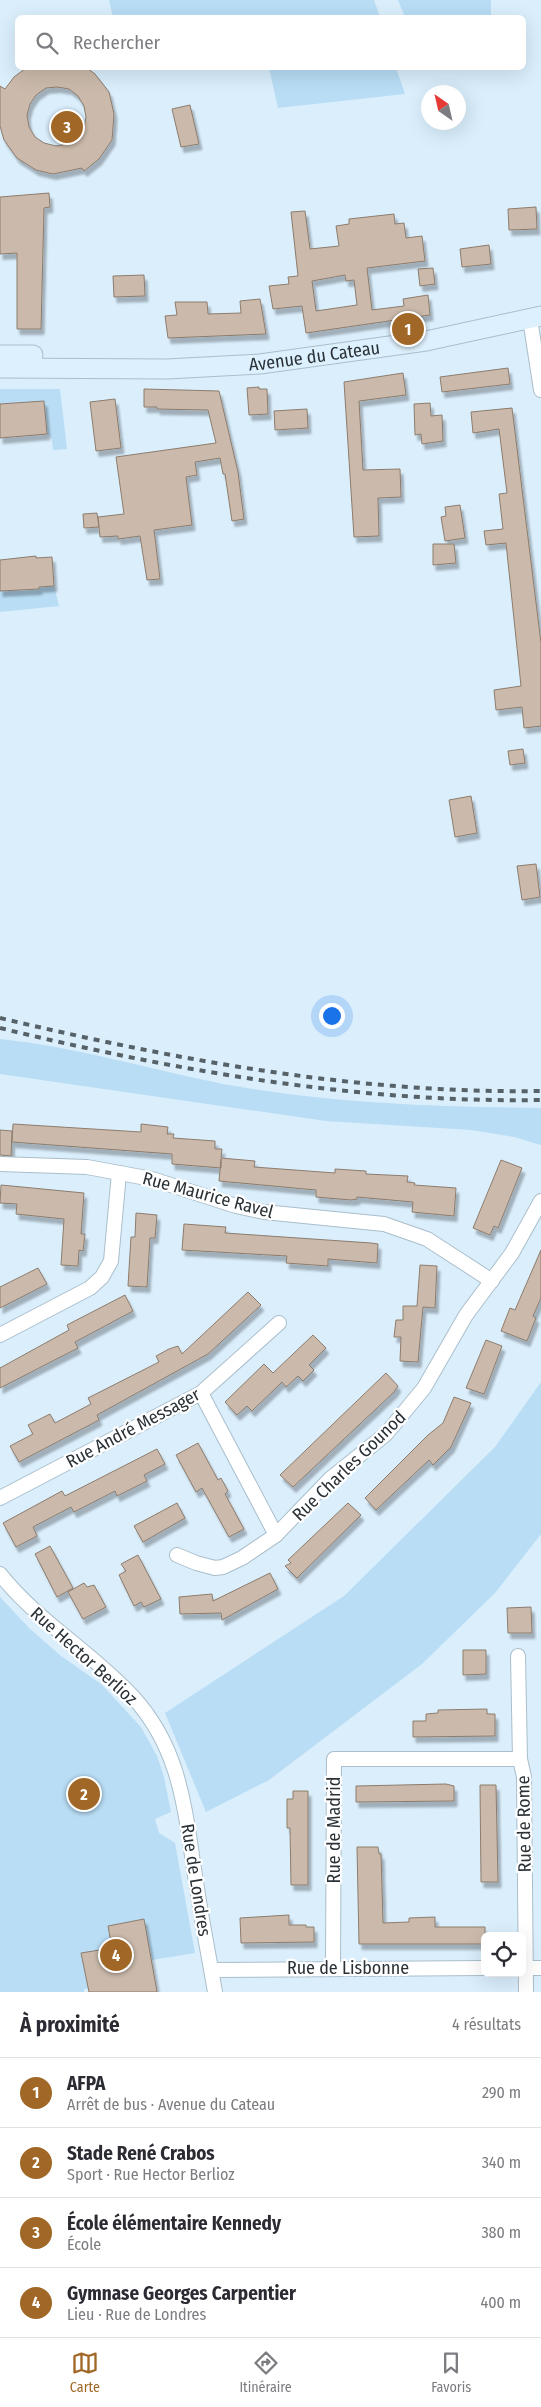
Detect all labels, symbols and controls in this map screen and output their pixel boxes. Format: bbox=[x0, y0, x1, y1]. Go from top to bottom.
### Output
search box bbox=[15, 15, 526, 70]
icon: search bbox=[33, 29, 61, 57]
text: Rechercher bbox=[73, 31, 160, 54]
north arrow bbox=[421, 85, 466, 130]
pin: 3 bbox=[51, 108, 83, 146]
pin: 1 bbox=[392, 310, 424, 348]
street label: Avenue du Cateau bbox=[248, 337, 381, 376]
your location bbox=[319, 1003, 345, 1029]
street label: Rue Maurice Ravel bbox=[140, 1167, 276, 1223]
street label: Rue André Messager bbox=[62, 1383, 204, 1473]
street label: Rue Charles Gounod bbox=[288, 1406, 410, 1526]
street label: Rue Hector Berlioz bbox=[26, 1602, 142, 1710]
pin: 2 bbox=[68, 1775, 100, 1813]
street label: Rue de Rome bbox=[512, 1775, 536, 1873]
street label: Rue de Madrid bbox=[323, 1777, 345, 1883]
street label: Rue de Londres bbox=[176, 1822, 216, 1938]
map controls bbox=[481, 1932, 526, 1977]
button: locate bbox=[481, 1932, 526, 1977]
pin: 4 bbox=[100, 1936, 132, 1974]
street label: Rue de Lisbonne bbox=[287, 1957, 409, 1979]
text: À proximité bbox=[20, 2012, 120, 2038]
text: 4 résultats bbox=[452, 2015, 521, 2034]
text: AFPA bbox=[67, 2072, 105, 2095]
text: 1 bbox=[33, 2083, 39, 2102]
text: 290 m bbox=[482, 2083, 521, 2102]
text: Arrêt de bus · Avenue du Cateau bbox=[67, 2095, 275, 2114]
text: Stade René Crabos bbox=[67, 2142, 215, 2165]
text: 2 bbox=[32, 2153, 40, 2172]
text: 340 m bbox=[482, 2153, 521, 2172]
text: Sport · Rue Hector Berlioz bbox=[67, 2165, 235, 2184]
text: École élémentaire Kennedy bbox=[67, 2212, 281, 2235]
text: 3 bbox=[32, 2223, 40, 2242]
text: 380 m bbox=[481, 2223, 521, 2242]
text: École bbox=[67, 2235, 101, 2254]
text: Gymnase Georges Carpentier bbox=[67, 2282, 296, 2305]
text: 4 bbox=[32, 2293, 40, 2312]
text: 400 m bbox=[481, 2293, 521, 2312]
text: Lieu · Rue de Londres bbox=[67, 2305, 206, 2324]
tab: Carte bbox=[70, 2349, 100, 2396]
tab: Itinéraire bbox=[239, 2349, 292, 2396]
tab: Favoris bbox=[431, 2349, 471, 2396]

